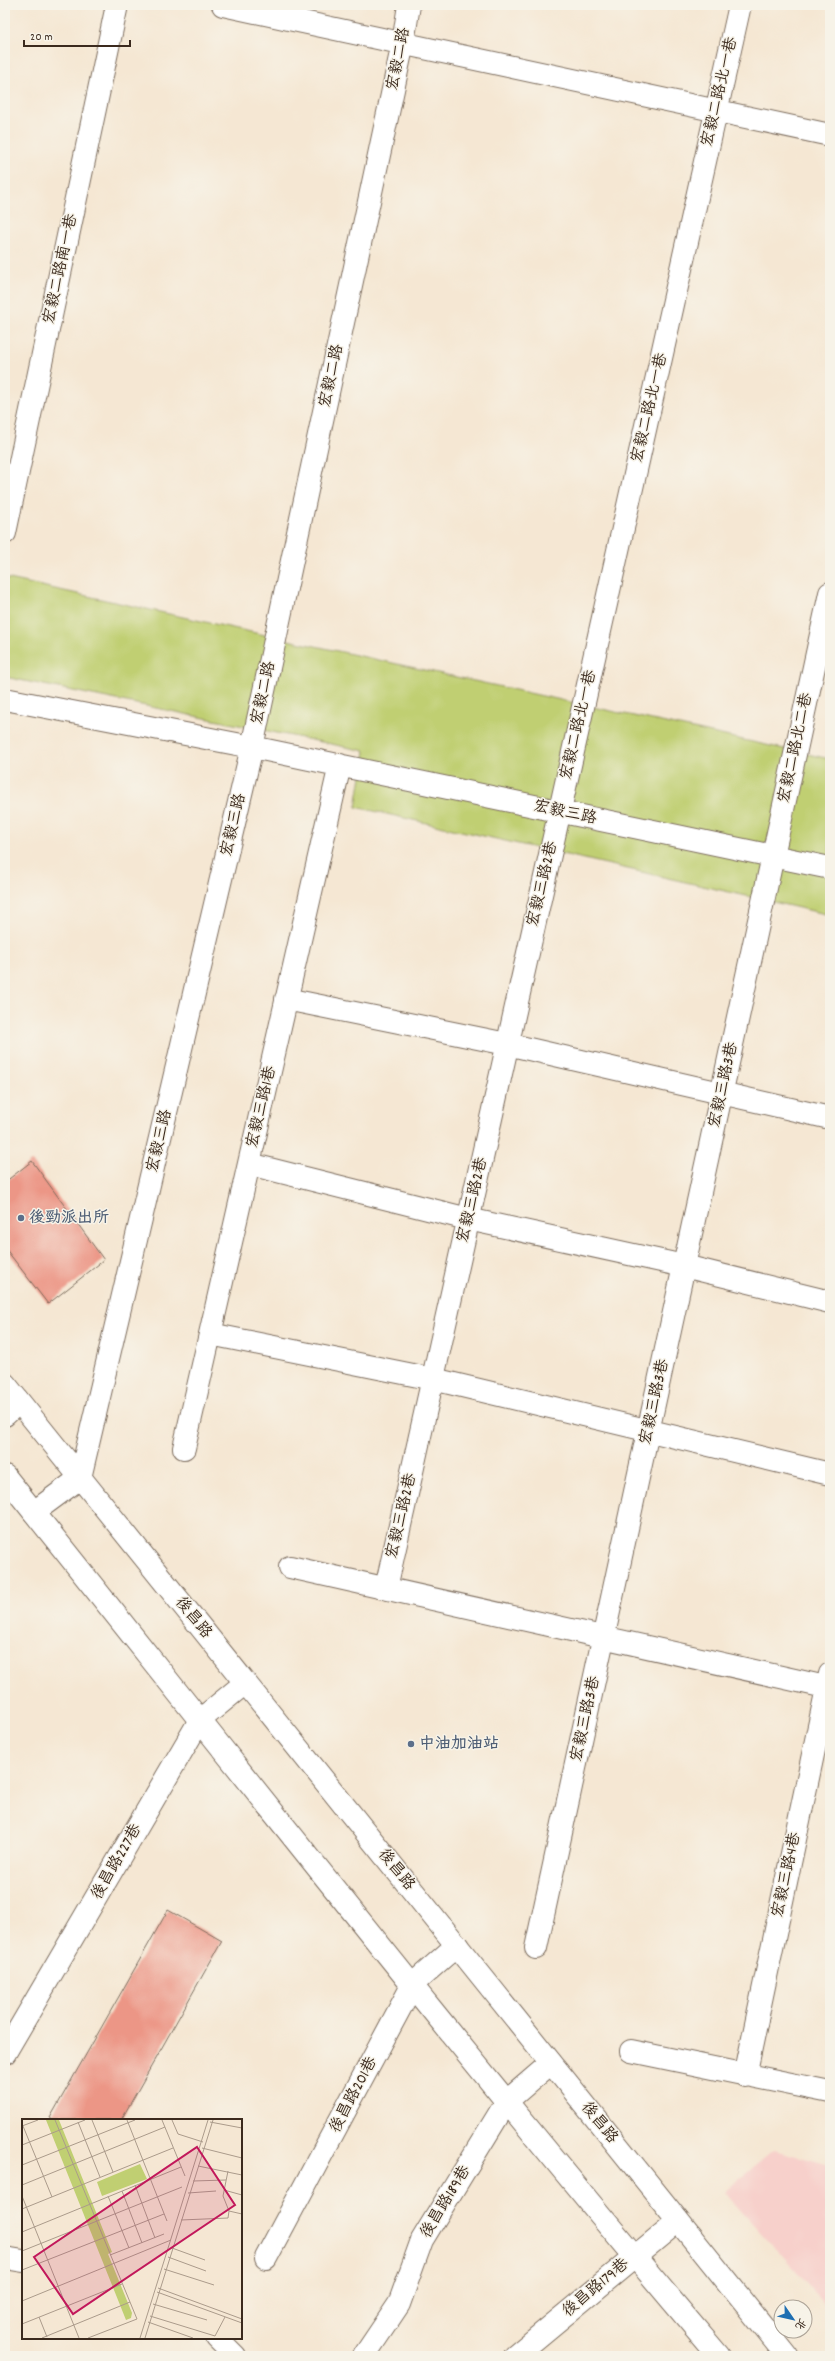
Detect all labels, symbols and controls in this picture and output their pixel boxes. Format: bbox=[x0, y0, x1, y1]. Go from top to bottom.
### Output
scale bar bbox=[24, 22, 130, 48]
street label: 宏毅二路 bbox=[382, 25, 416, 93]
text: 20 m bbox=[30, 29, 53, 46]
street label: 宏毅二路北一巷 bbox=[696, 35, 744, 149]
street label: 宏毅二路南一巷 bbox=[38, 212, 84, 326]
street label: 宏毅二路 bbox=[314, 342, 350, 410]
street label: 宏毅二路北一巷 bbox=[626, 351, 674, 465]
street label: 宏毅二路 bbox=[246, 659, 282, 727]
street label: 宏毅二路北一巷 bbox=[555, 668, 603, 782]
street label: 宏毅二路北二巷 bbox=[773, 691, 819, 805]
street label: 宏毅三路 bbox=[216, 791, 252, 859]
street label: 宏毅三路 bbox=[531, 795, 599, 831]
street label: 宏毅三路2巷 bbox=[522, 839, 564, 929]
street label: 宏毅三路3巷 bbox=[704, 1040, 744, 1130]
street label: 宏毅三路1巷 bbox=[241, 1064, 283, 1150]
street label: 宏毅三路 bbox=[142, 1107, 178, 1175]
street label: 宏毅三路2巷 bbox=[452, 1155, 494, 1245]
place label: 後勁派出所 bbox=[29, 1207, 109, 1230]
marker: 後勁派出所 bbox=[16, 1213, 26, 1223]
street label: 宏毅三路3巷 bbox=[635, 1357, 675, 1447]
street label: 宏毅三路2巷 bbox=[381, 1471, 423, 1561]
street label: 後昌路 bbox=[169, 1592, 217, 1644]
street label: 宏毅三路3巷 bbox=[566, 1674, 606, 1764]
place label: 中油加油站 bbox=[419, 1733, 499, 1756]
marker: 中油加油站 bbox=[406, 1739, 416, 1749]
street label: 後昌路227巷 bbox=[86, 1820, 148, 1904]
street label: 宏毅三路4巷 bbox=[767, 1830, 807, 1920]
street label: 後昌路 bbox=[372, 1844, 420, 1896]
street label: 後昌路201巷 bbox=[324, 2053, 384, 2137]
street label: 後昌路 bbox=[575, 2097, 623, 2149]
inset map bbox=[22, 2119, 242, 2339]
street label: 後昌路189巷 bbox=[415, 2161, 477, 2243]
street label: 後昌路179巷 bbox=[558, 2253, 634, 2323]
north arrow bbox=[773, 2299, 813, 2339]
text: 北 bbox=[790, 2314, 809, 2333]

